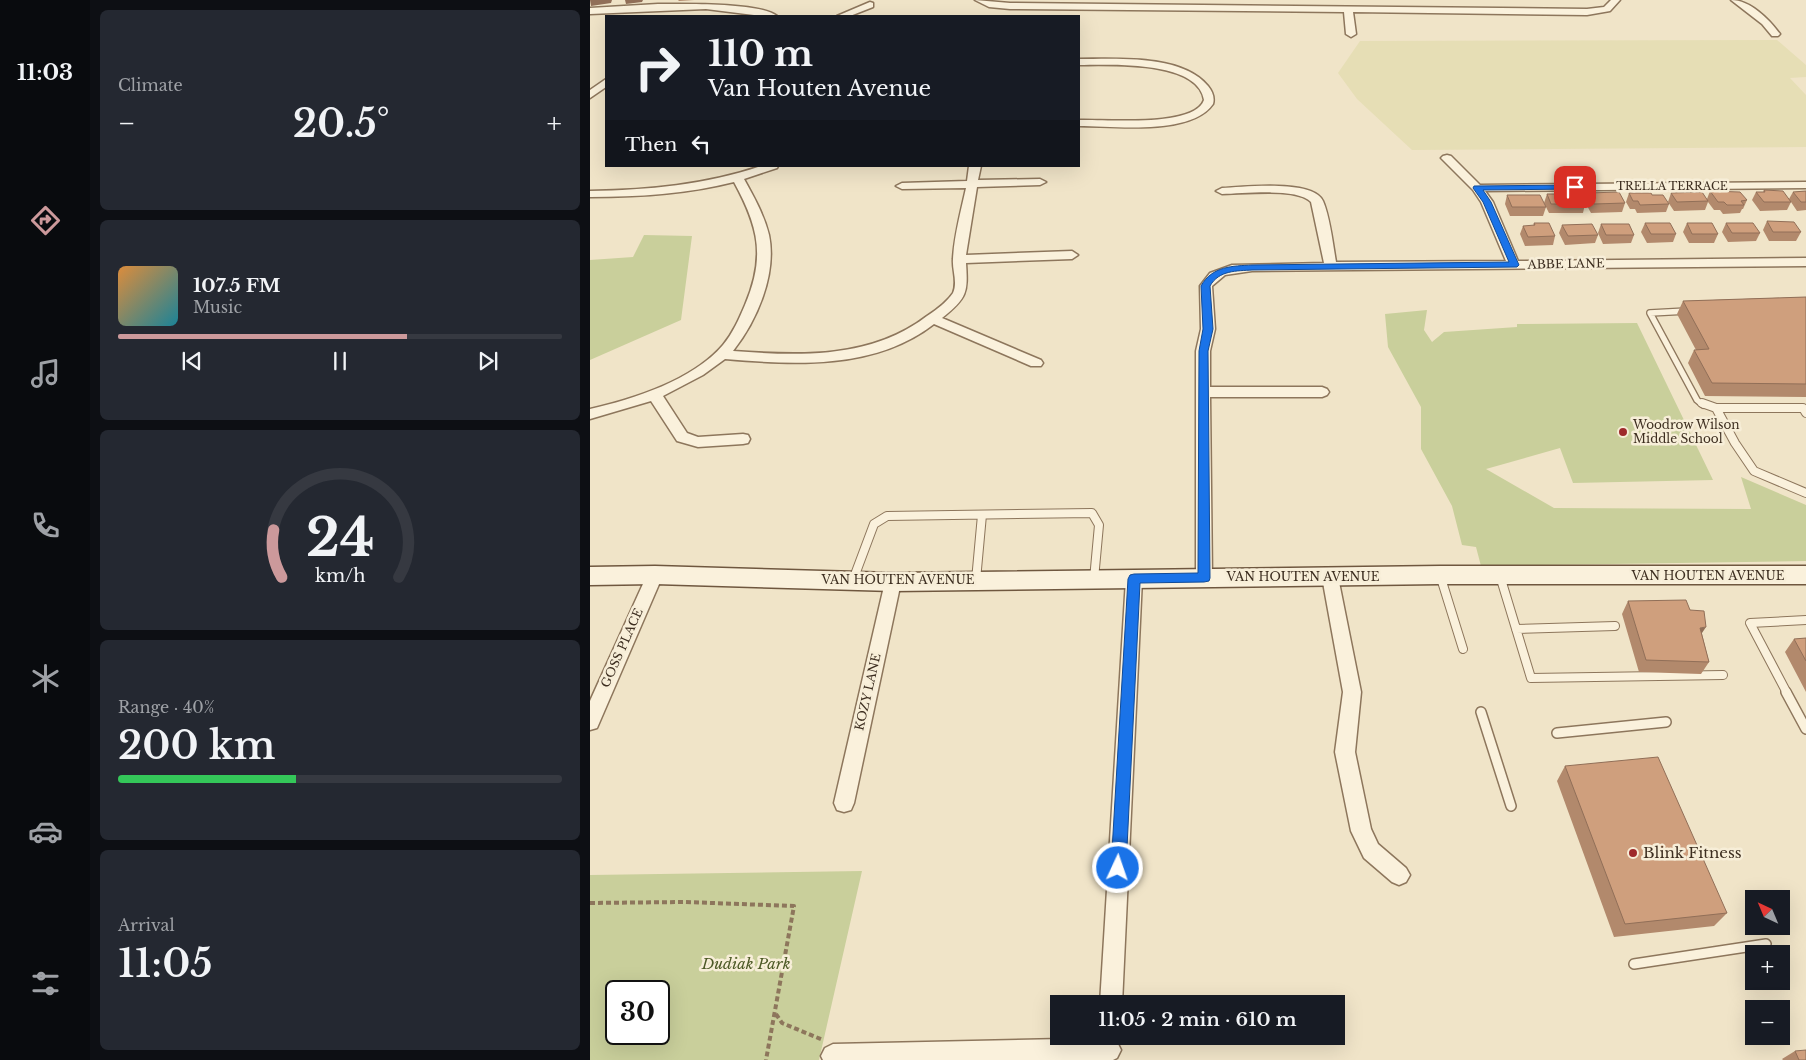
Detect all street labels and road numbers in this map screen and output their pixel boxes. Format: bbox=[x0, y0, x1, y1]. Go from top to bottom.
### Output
street label: TRELLA TERRACE bbox=[1616, 179, 1728, 193]
street label: ABBE LANE bbox=[1526, 255, 1605, 272]
street label: VAN HOUTEN AVENUE bbox=[1631, 568, 1785, 583]
street label: VAN HOUTEN AVENUE bbox=[1226, 569, 1380, 584]
street label: VAN HOUTEN AVENUE bbox=[821, 572, 975, 587]
street label: GOSS PLACE bbox=[597, 606, 646, 690]
street label: KOZY LANE bbox=[851, 652, 884, 732]

